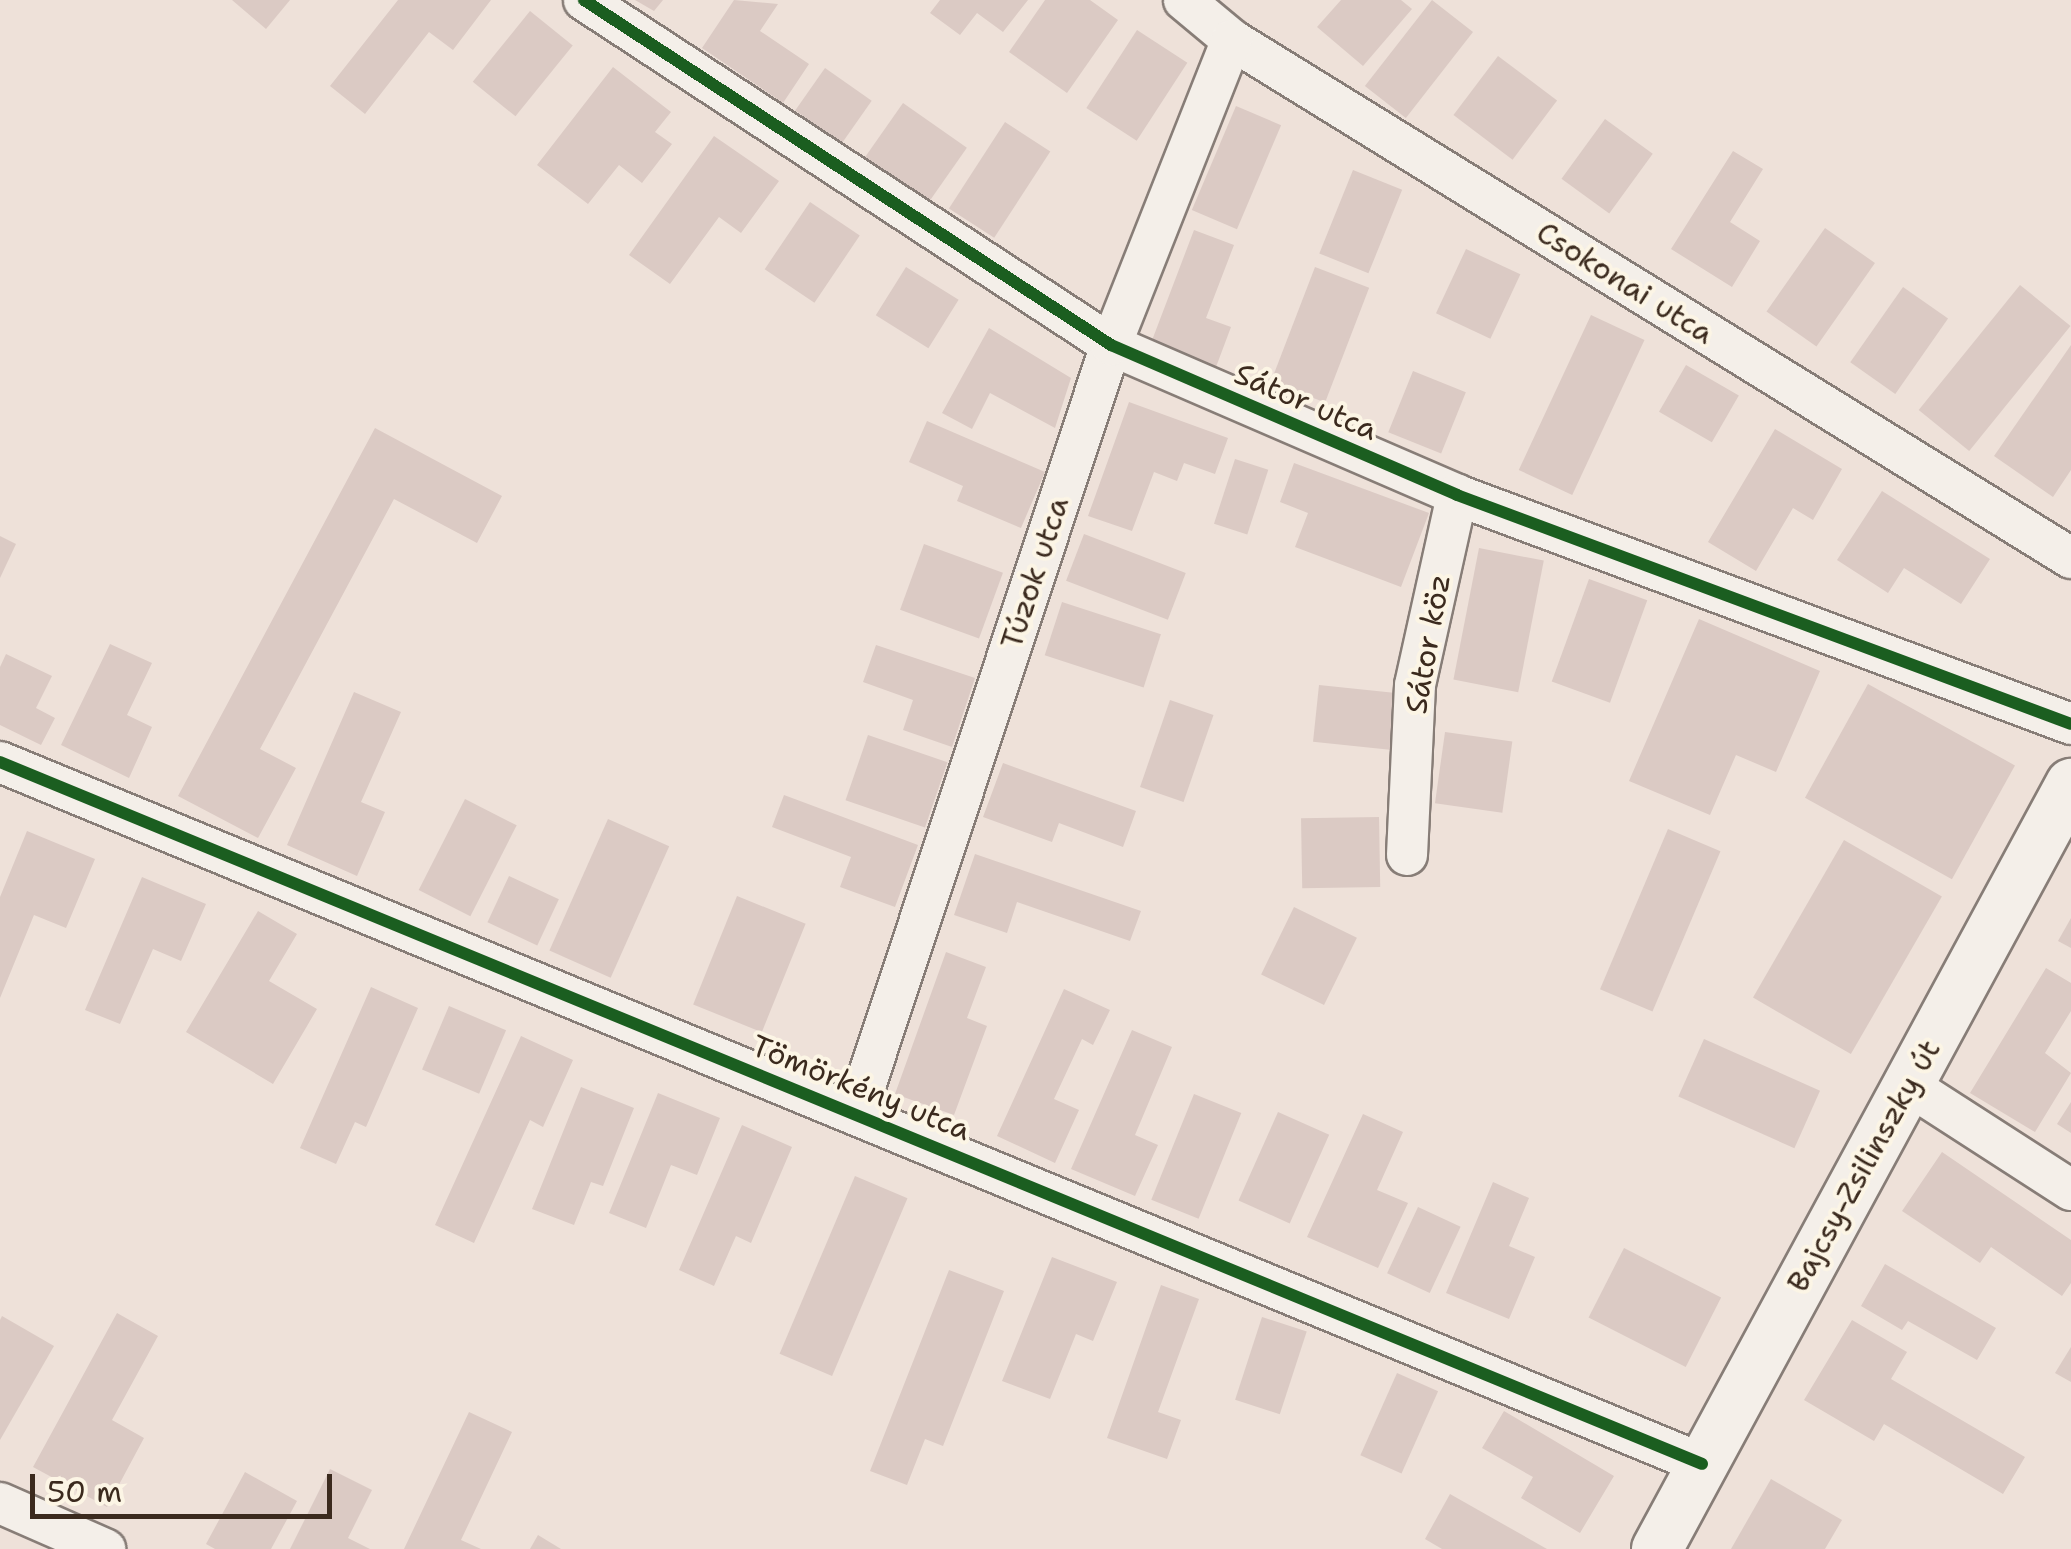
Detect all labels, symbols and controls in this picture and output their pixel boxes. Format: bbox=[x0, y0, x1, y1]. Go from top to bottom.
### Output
street label: Csokonai utca bbox=[1530, 214, 1720, 352]
street label: Sátor utca bbox=[1229, 356, 1383, 448]
street label: Túzok utca bbox=[994, 493, 1076, 653]
street label: Sátor köz bbox=[1398, 572, 1458, 716]
street label: Tömörkény utca bbox=[746, 1028, 976, 1148]
street label: Bajcsy-Zsilinszky út bbox=[1780, 1034, 1948, 1298]
scale bar bbox=[35, 1454, 338, 1516]
text: 50 m bbox=[47, 1471, 122, 1512]

